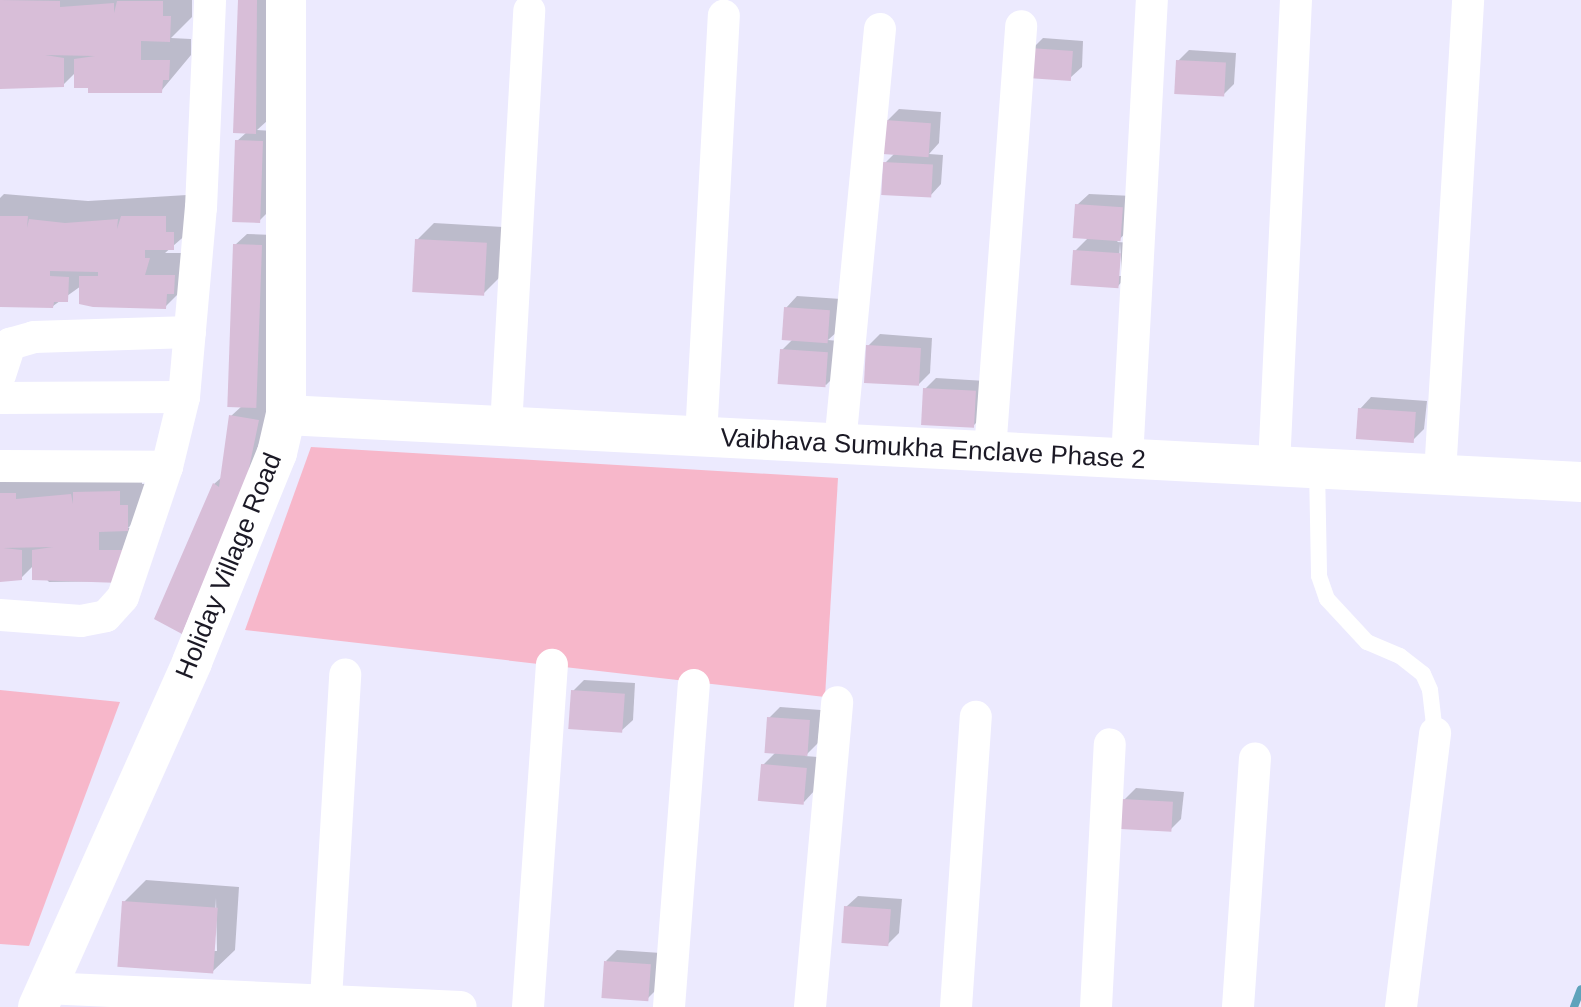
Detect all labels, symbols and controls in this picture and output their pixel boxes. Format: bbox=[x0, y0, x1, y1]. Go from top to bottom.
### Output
street label: Vaibhava Sumukha Enclave Phase 2 bbox=[720, 422, 1146, 476]
street label: Holiday Village Road bbox=[169, 448, 289, 684]

